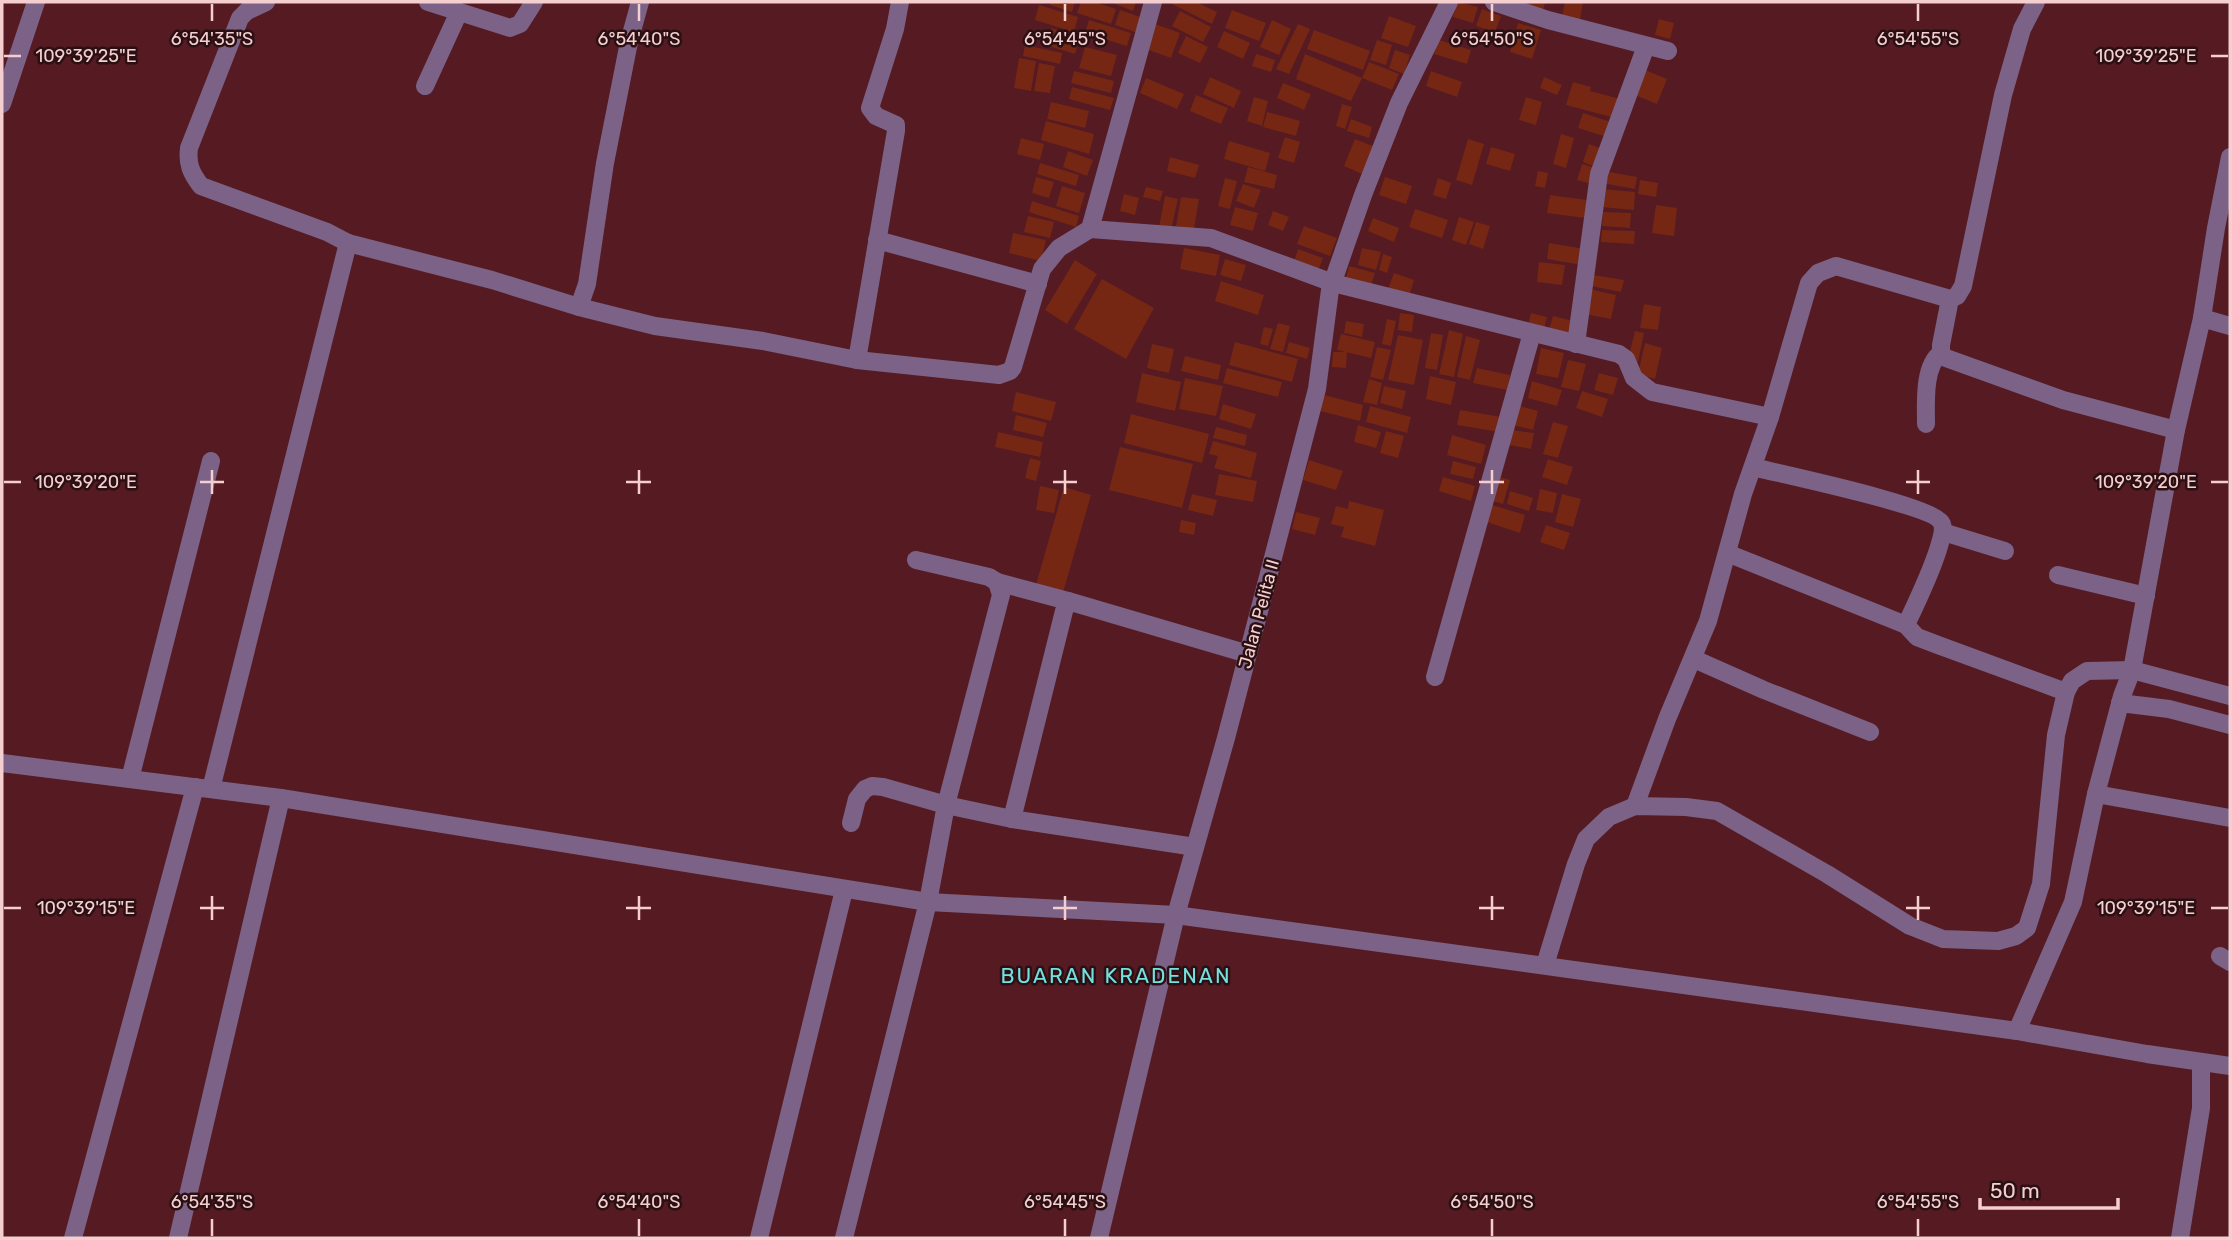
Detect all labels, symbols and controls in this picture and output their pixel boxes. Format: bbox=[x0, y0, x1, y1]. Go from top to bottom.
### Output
text: 6°54'35"S bbox=[171, 28, 253, 50]
text: 6°54'40"S bbox=[598, 28, 680, 50]
text: 6°54'45"S bbox=[1024, 28, 1106, 50]
text: 6°54'50"S bbox=[1450, 28, 1534, 50]
text: 6°54'55"S bbox=[1877, 28, 1959, 50]
text: 109°39'25"E bbox=[35, 45, 137, 67]
text: 109°39'25"E bbox=[2095, 45, 2197, 67]
text: 109°39'20"E bbox=[35, 471, 137, 493]
text: 109°39'20"E bbox=[2095, 471, 2197, 493]
street label: Jalan Pelita II bbox=[1234, 557, 1284, 671]
text: 109°39'15"E bbox=[37, 897, 135, 919]
text: 109°39'15"E bbox=[2097, 897, 2195, 919]
district label: BUARAN KRADENAN bbox=[1000, 963, 1232, 988]
scale bar bbox=[1980, 1166, 2118, 1210]
text: 50 m bbox=[1990, 1178, 2040, 1203]
text: 6°54'35"S bbox=[171, 1191, 253, 1213]
text: 6°54'40"S bbox=[598, 1191, 680, 1213]
text: 6°54'45"S bbox=[1024, 1191, 1106, 1213]
text: 6°54'50"S bbox=[1450, 1191, 1534, 1213]
text: 6°54'55"S bbox=[1877, 1191, 1959, 1213]

